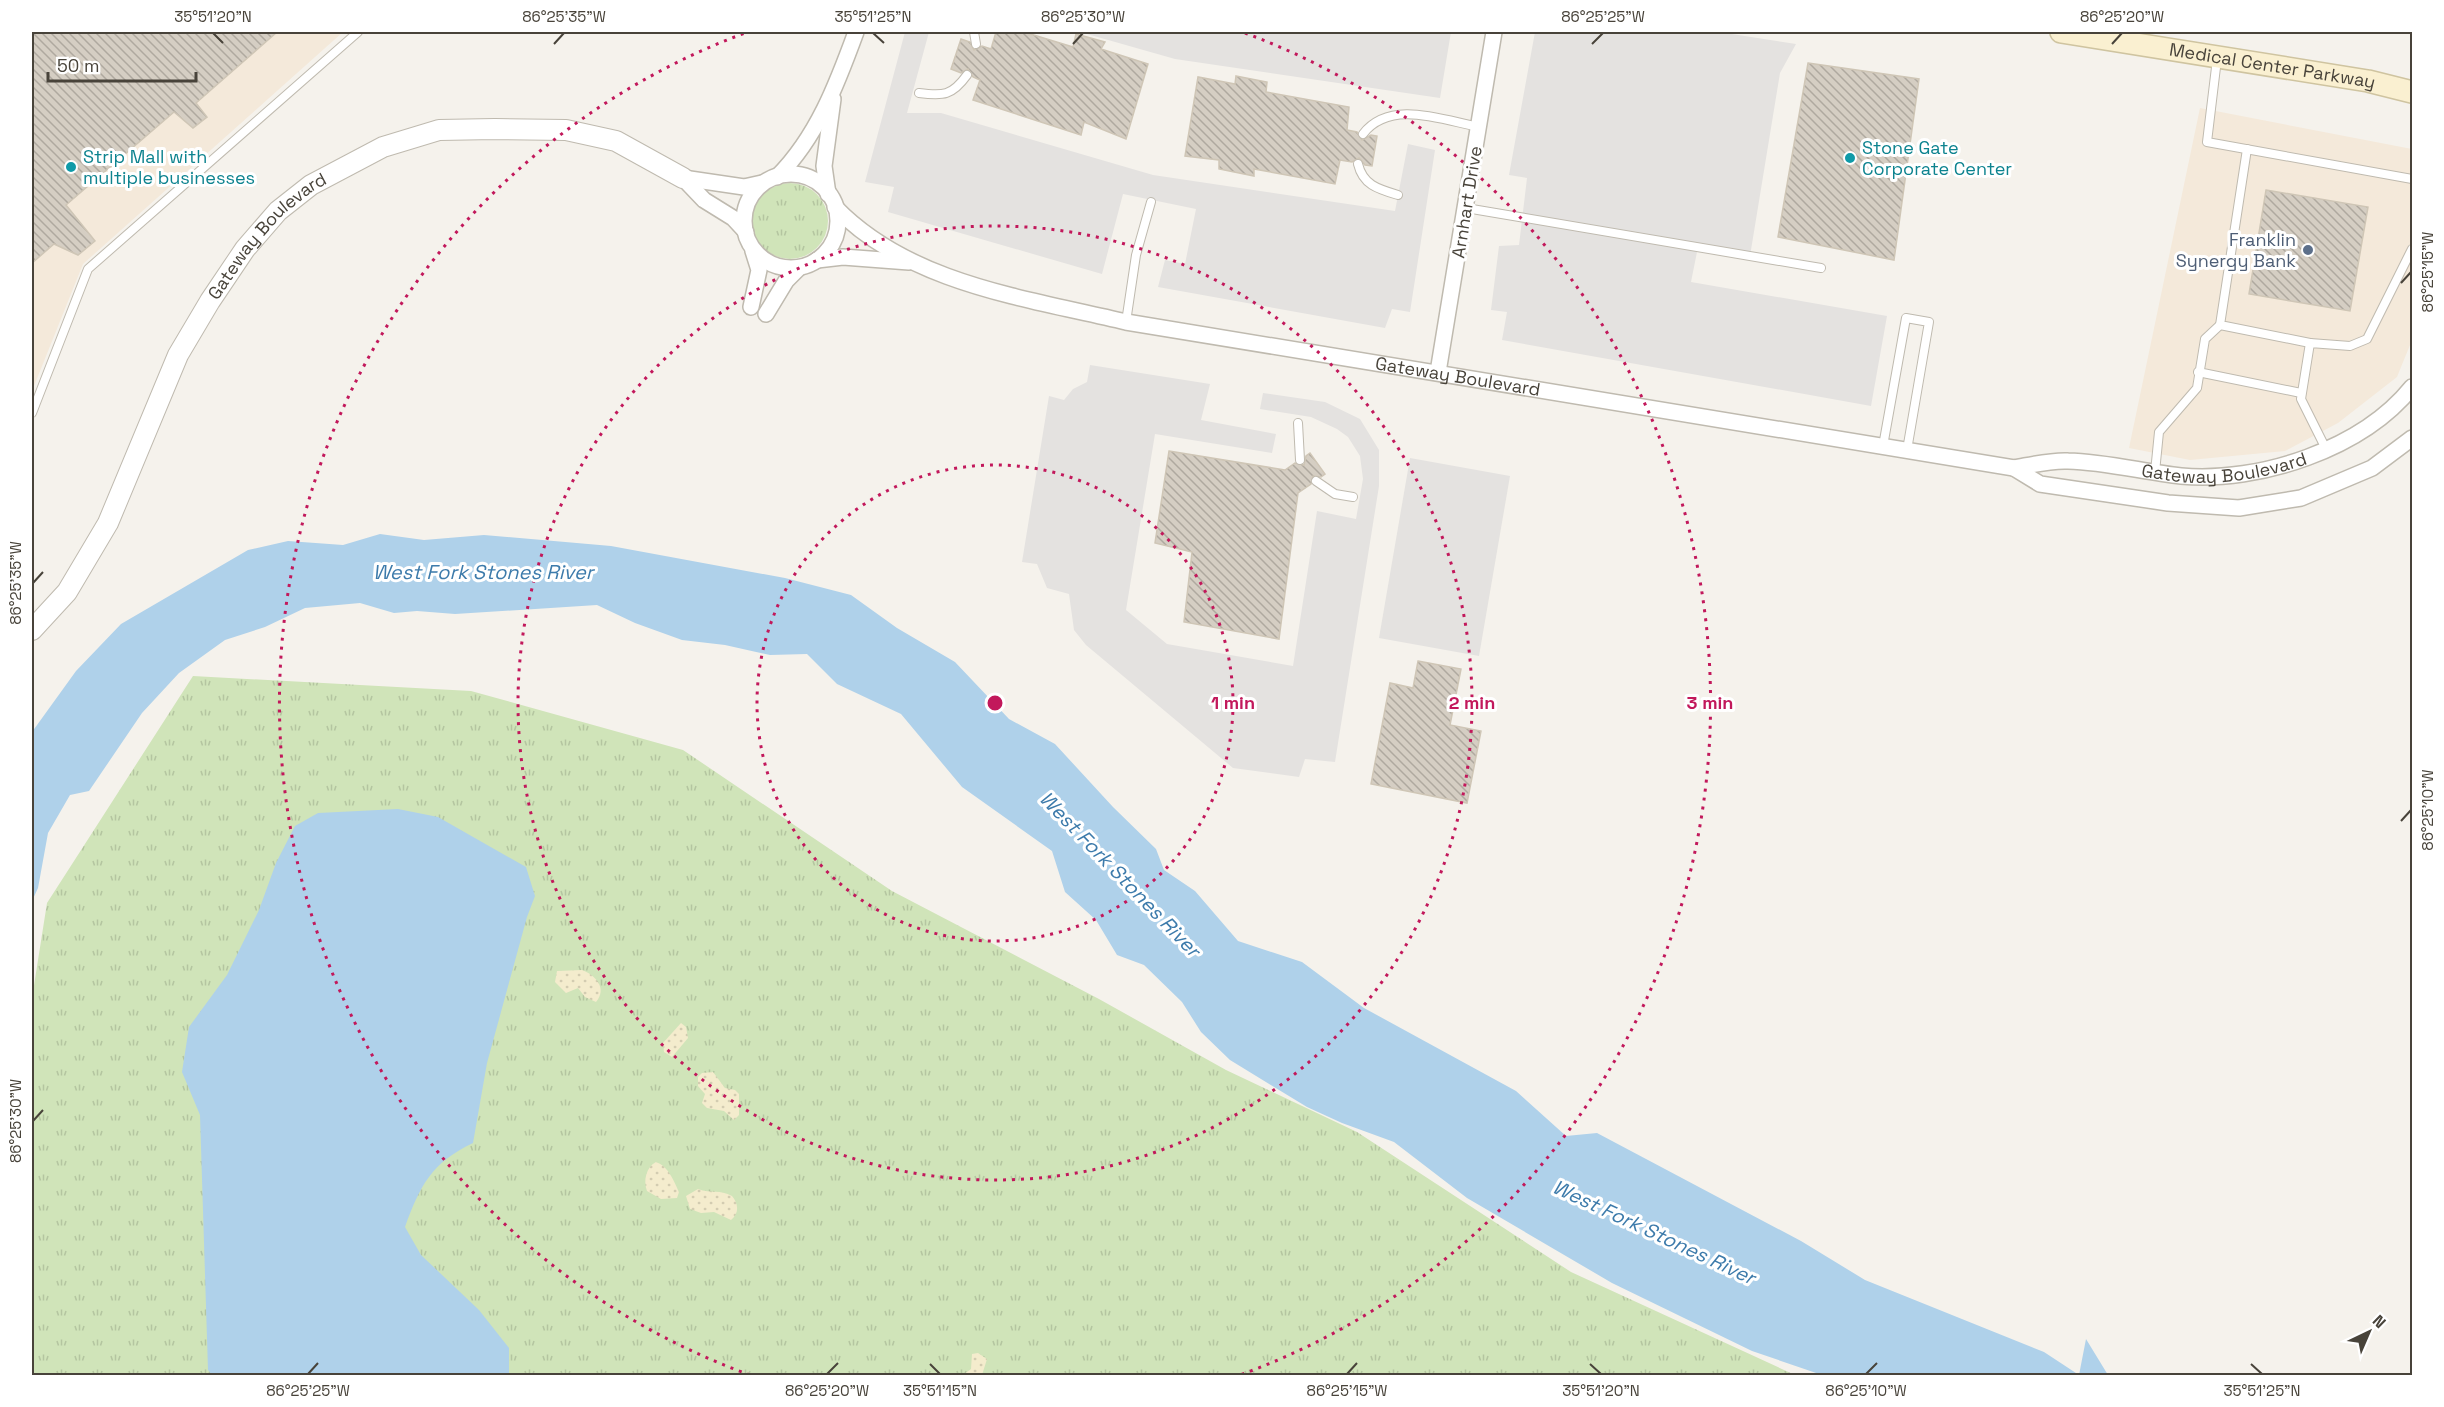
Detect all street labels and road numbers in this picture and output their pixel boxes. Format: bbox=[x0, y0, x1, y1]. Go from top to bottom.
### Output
street label: Medical Center Parkway bbox=[2168, 37, 2378, 93]
street label: Arnhart Drive bbox=[1446, 144, 1487, 260]
street label: Gateway Boulevard bbox=[202, 167, 330, 304]
street label: Gateway Boulevard bbox=[1374, 351, 1542, 401]
street label: Gateway Boulevard bbox=[2140, 447, 2310, 488]

